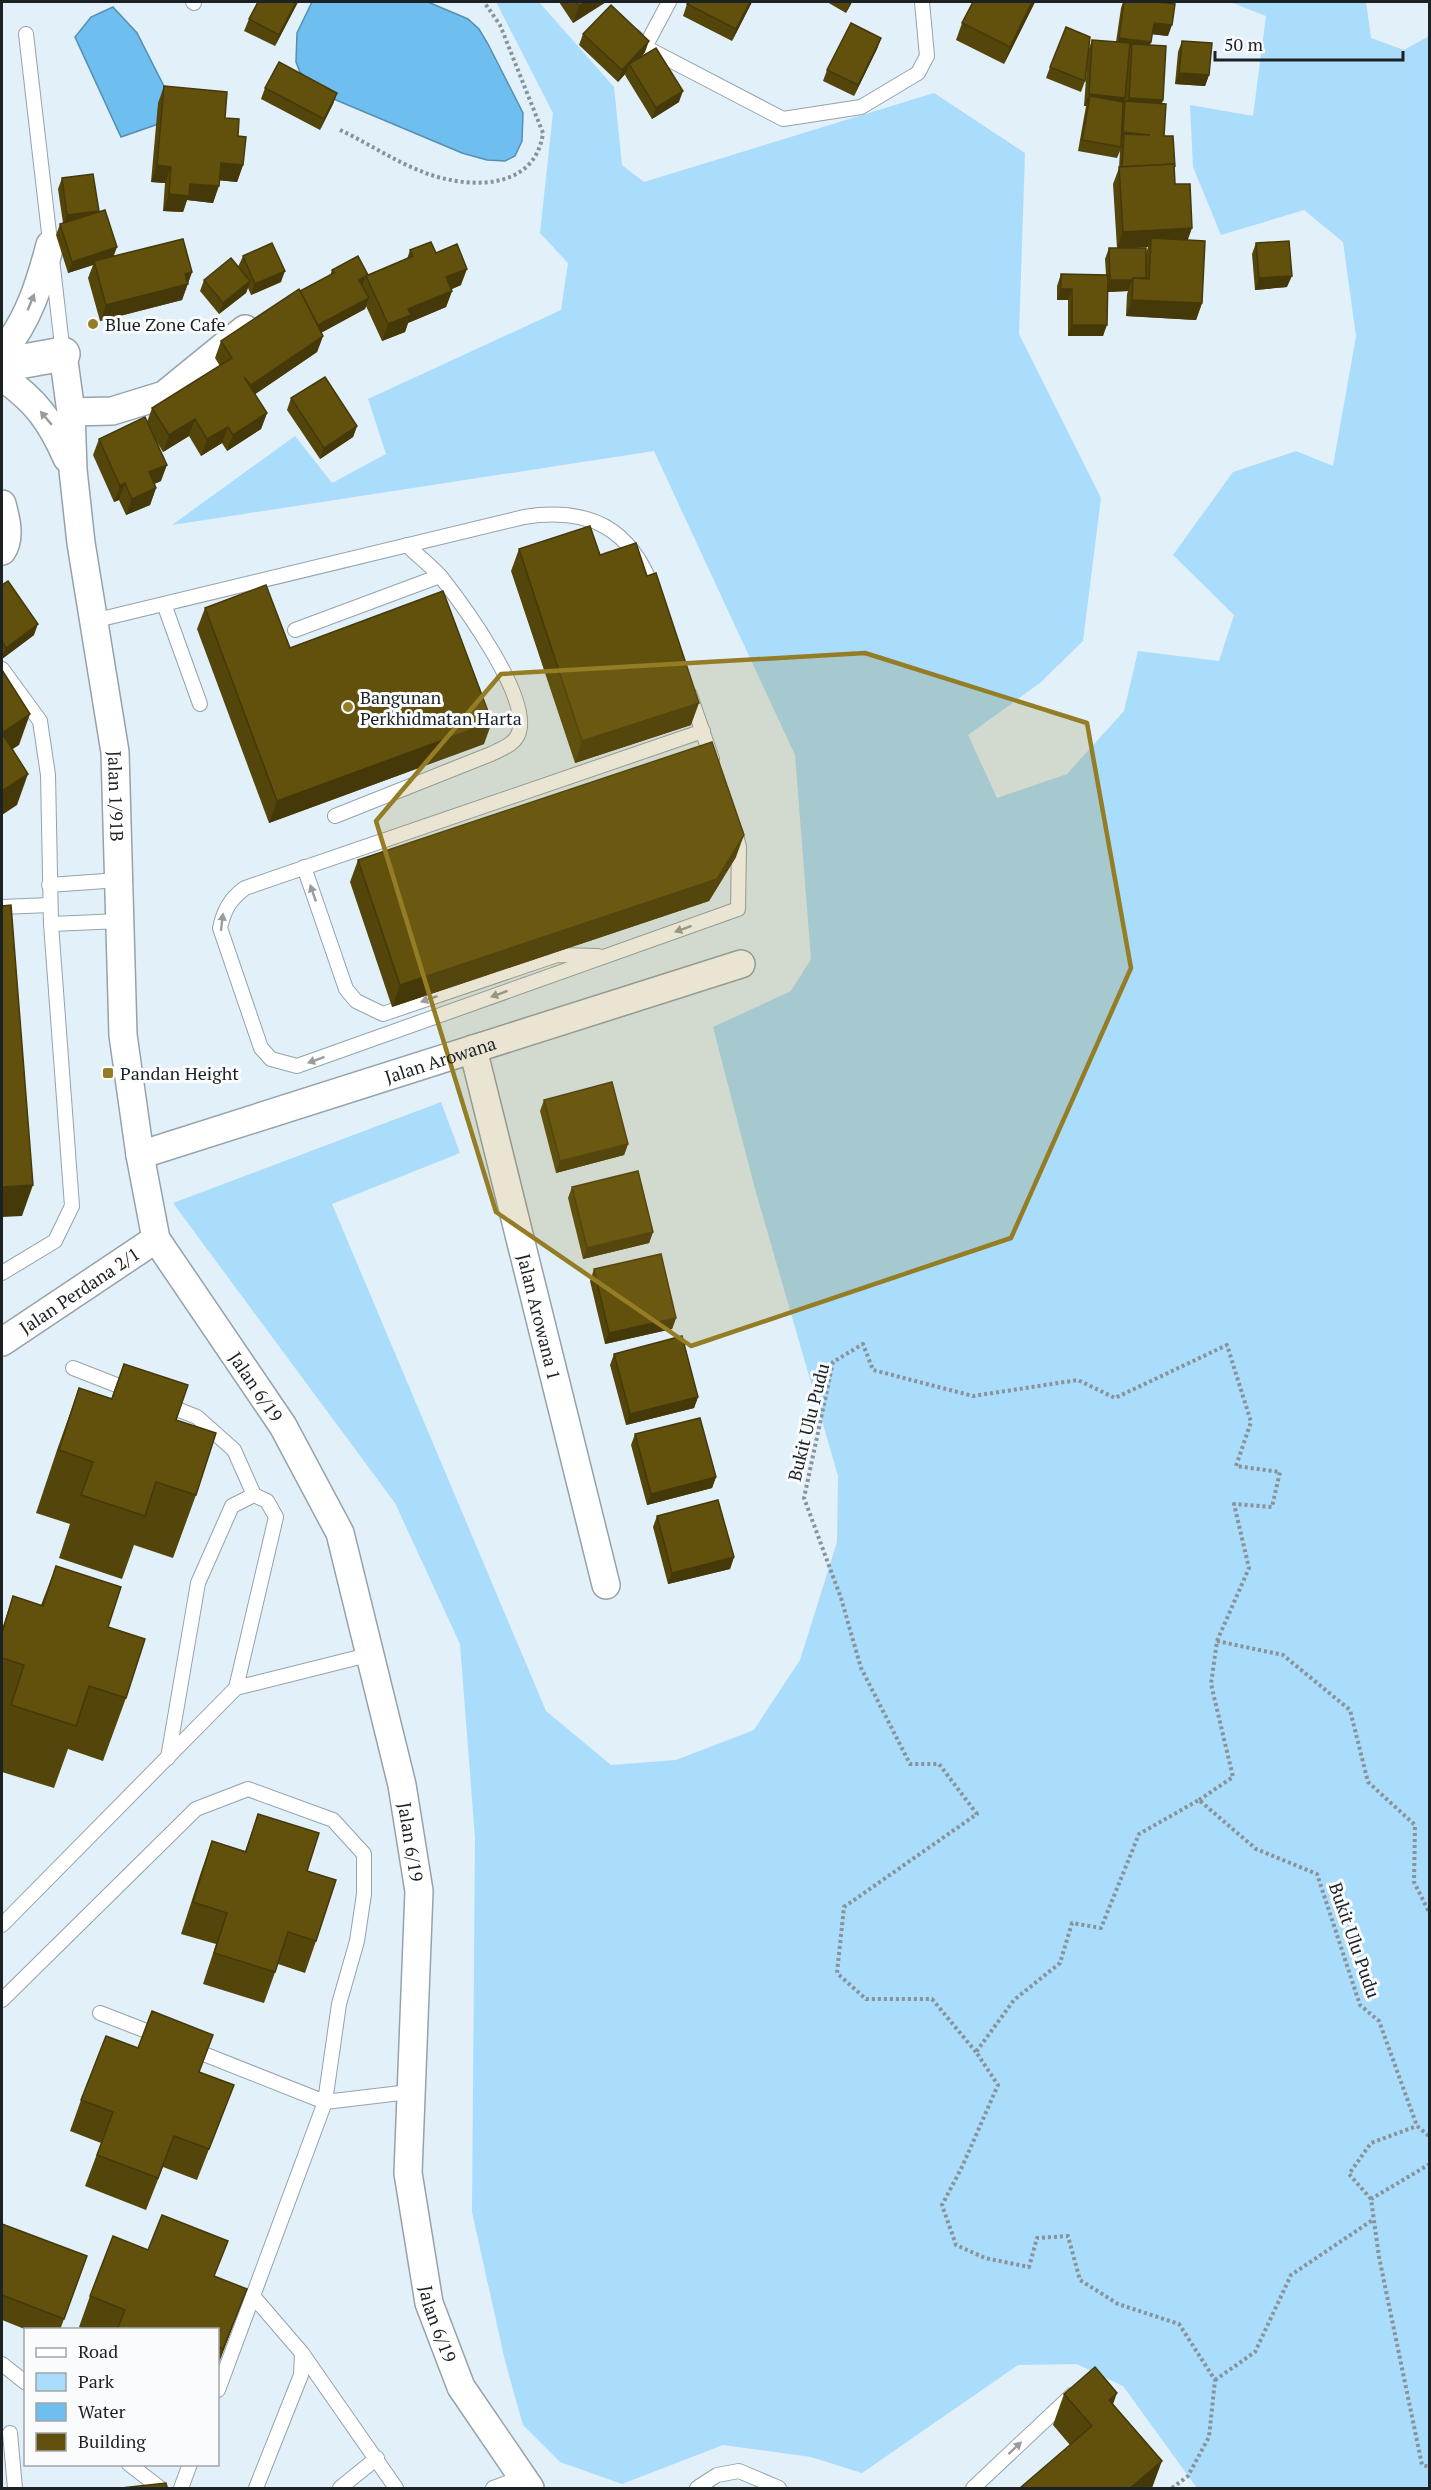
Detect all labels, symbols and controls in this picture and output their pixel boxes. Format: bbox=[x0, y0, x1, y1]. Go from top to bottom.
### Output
scale bar bbox=[1215, 24, 1402, 62]
text: 50 m bbox=[1224, 32, 1264, 56]
one-way arrow bbox=[27, 293, 36, 311]
place label: Blue Zone Cafe bbox=[105, 312, 225, 336]
marker: Blue Zone Cafe bbox=[86, 317, 100, 331]
one-way arrow bbox=[40, 411, 53, 426]
place label: Bangunan Perkhidmatan Harta bbox=[360, 685, 522, 730]
marker: Bangunan Perkhidmatan Harta bbox=[341, 700, 355, 714]
street label: Jalan 1/91B bbox=[103, 750, 130, 842]
one-way arrow bbox=[308, 884, 318, 902]
one-way arrow bbox=[217, 912, 227, 931]
one-way arrow bbox=[674, 924, 692, 934]
one-way arrow bbox=[490, 990, 508, 1000]
one-way arrow bbox=[420, 994, 438, 1004]
street label: Jalan Arowana bbox=[382, 1031, 499, 1089]
one-way arrow bbox=[307, 1055, 325, 1065]
place label: Pandan Height bbox=[120, 1061, 239, 1085]
marker: Pandan Height bbox=[101, 1066, 115, 1080]
street label: Jalan Perdana 2/1 bbox=[15, 1241, 144, 1339]
street label: Jalan Arowana 1 bbox=[512, 1251, 567, 1383]
street label: Jalan 6/19 bbox=[224, 1347, 289, 1426]
street label: Bukit Ulu Pudu bbox=[782, 1361, 834, 1483]
street label: Jalan 6/19 bbox=[393, 1801, 429, 1883]
street label: Bukit Ulu Pudu bbox=[1324, 1879, 1386, 2001]
street label: Jalan 6/19 bbox=[414, 2284, 462, 2365]
legend bbox=[24, 2328, 219, 2466]
text: Road bbox=[78, 2339, 118, 2363]
text: Park bbox=[78, 2369, 115, 2393]
text: Water bbox=[78, 2399, 125, 2423]
text: Building bbox=[78, 2429, 146, 2453]
one-way arrow bbox=[1008, 2442, 1022, 2456]

